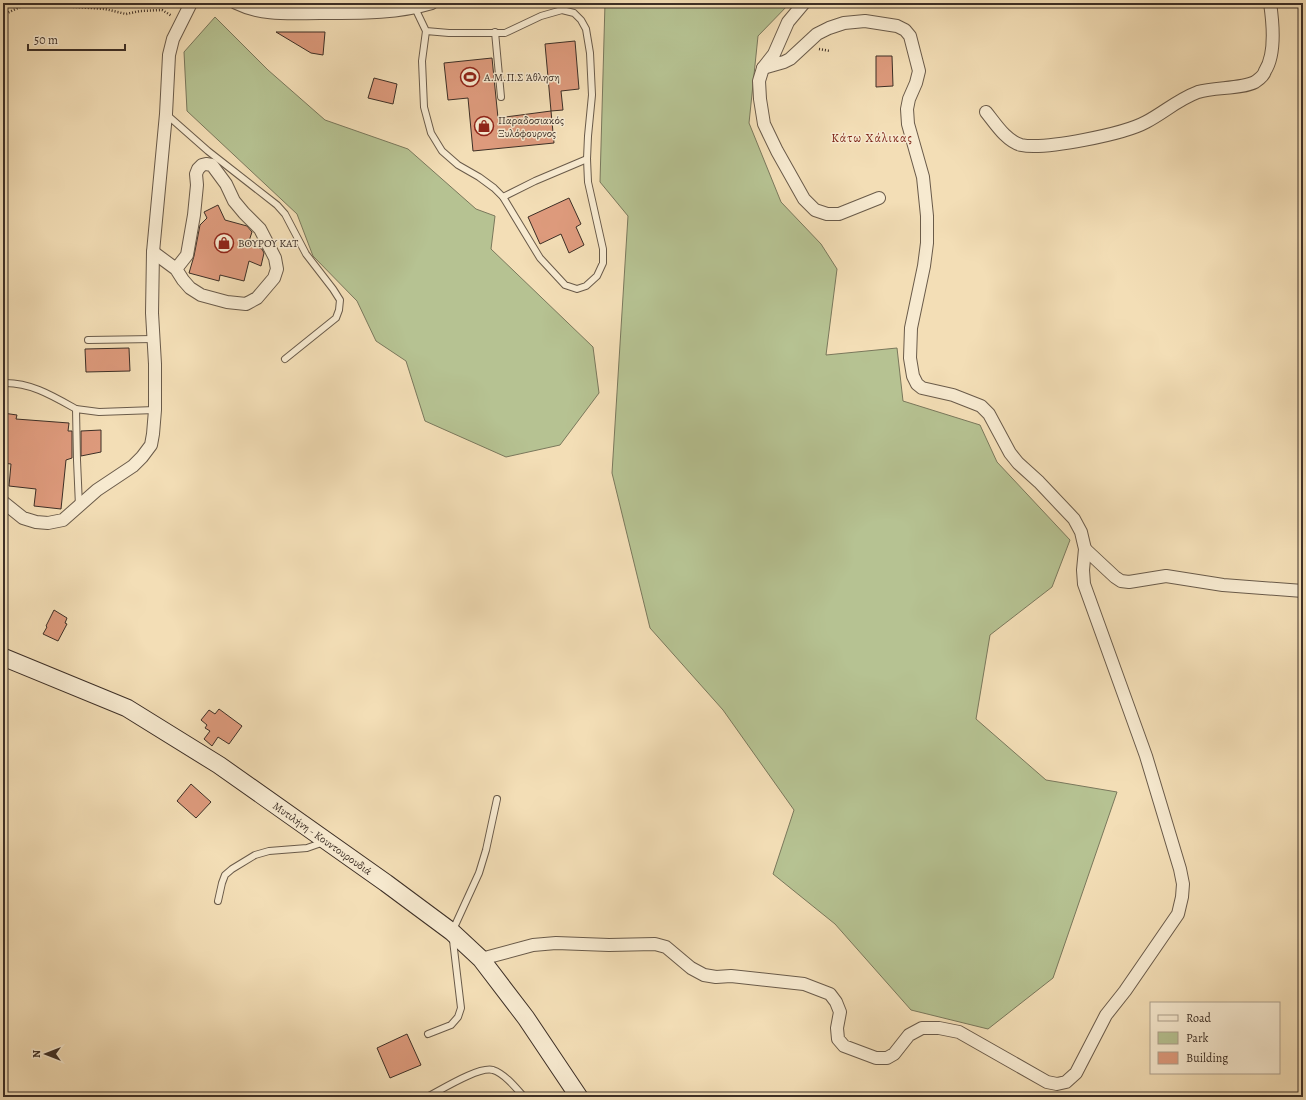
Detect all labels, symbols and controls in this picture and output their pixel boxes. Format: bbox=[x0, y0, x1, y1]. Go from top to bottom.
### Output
scale bar bbox=[28, 26, 125, 52]
text: 50 m bbox=[34, 32, 58, 48]
sports icon: Α.Μ.Π.Σ Άθληση bbox=[459, 66, 481, 88]
place label: Α.Μ.Π.Σ Άθληση bbox=[483, 70, 560, 85]
place label: Παραδοσιακός Ξυλόφουρνος bbox=[498, 113, 564, 141]
shop icon: Παραδοσιακός Ξυλόφουρνος bbox=[473, 115, 495, 137]
district label: Κάτω Χάλικας bbox=[831, 130, 913, 146]
shop icon: ΒΟΥΡΟΥ ΚΑΤ bbox=[213, 232, 235, 254]
place label: ΒΟΥΡΟΥ ΚΑΤ bbox=[238, 236, 298, 251]
street label: Μυτιλήνη - Κουντουρουδιά bbox=[270, 798, 375, 878]
legend bbox=[1150, 1002, 1280, 1074]
text: Road bbox=[1186, 1010, 1212, 1026]
text: Park bbox=[1186, 1030, 1209, 1046]
north arrow bbox=[26, 1034, 66, 1074]
text: N bbox=[29, 1050, 44, 1058]
text: Building bbox=[1186, 1050, 1228, 1066]

